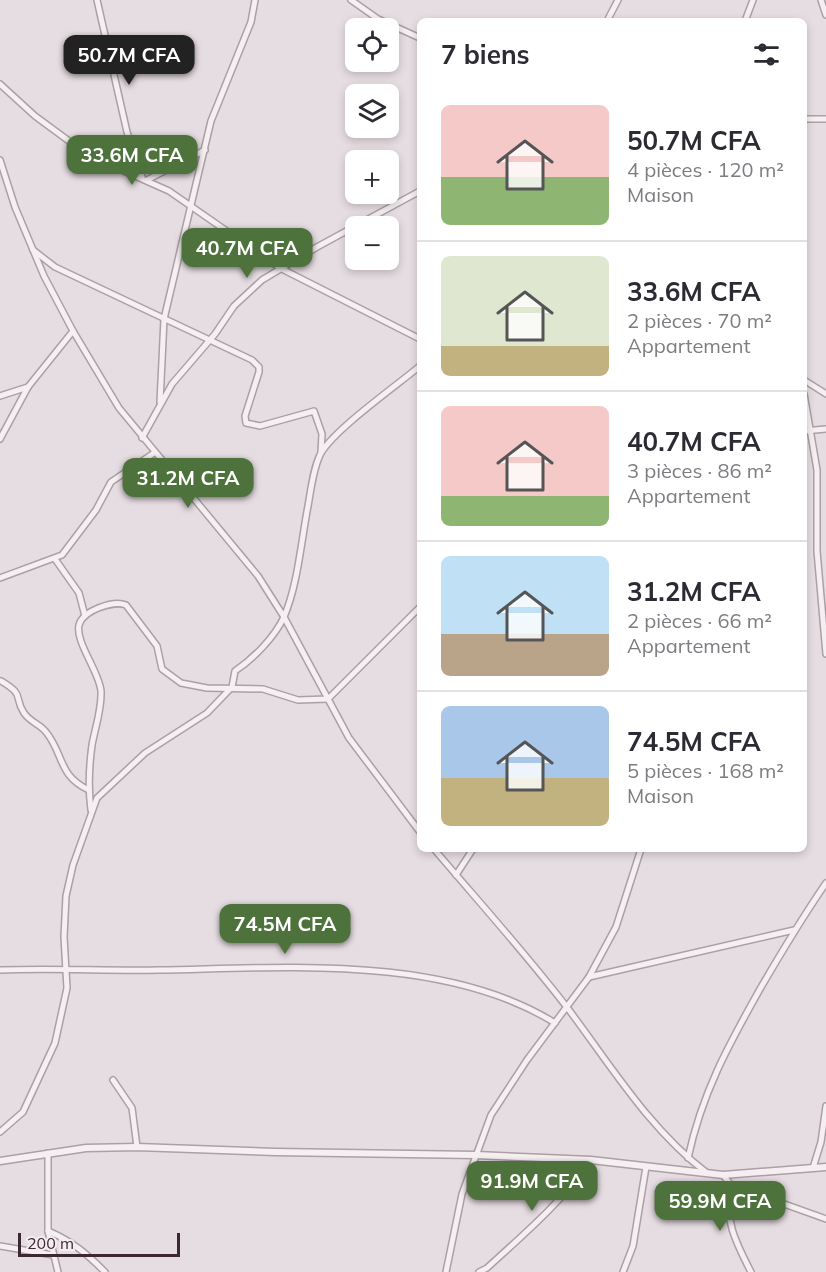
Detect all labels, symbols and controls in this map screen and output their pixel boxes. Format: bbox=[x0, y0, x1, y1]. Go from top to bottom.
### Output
map controls bbox=[345, 18, 399, 270]
button: locate bbox=[345, 18, 399, 72]
pin: 50.7M CFA bbox=[60, 35, 198, 86]
text: 7 biens bbox=[441, 38, 530, 71]
icon: filters bbox=[750, 38, 783, 71]
text: 50.7M CFA bbox=[78, 42, 180, 67]
button: layers bbox=[345, 84, 399, 138]
text: 50.7M CFA bbox=[627, 124, 761, 157]
icon: home bbox=[489, 129, 561, 201]
pin: 33.6M CFA bbox=[63, 135, 201, 186]
text: 33.6M CFA bbox=[81, 142, 183, 167]
button: + bbox=[345, 150, 399, 204]
text: 4 pièces · 120 m² bbox=[627, 157, 784, 182]
text: Maison bbox=[627, 182, 694, 207]
button: − bbox=[345, 216, 399, 270]
pin: 40.7M CFA bbox=[178, 228, 316, 279]
text: 40.7M CFA bbox=[196, 235, 298, 260]
text: 33.6M CFA bbox=[627, 275, 761, 308]
icon: home bbox=[489, 280, 561, 352]
text: 2 pièces · 70 m² bbox=[627, 308, 772, 333]
text: Appartement bbox=[627, 333, 750, 358]
text: 40.7M CFA bbox=[627, 425, 761, 458]
icon: home bbox=[489, 430, 561, 502]
pin: 31.2M CFA bbox=[119, 458, 257, 509]
text: 3 pièces · 86 m² bbox=[627, 458, 772, 483]
text: 31.2M CFA bbox=[137, 465, 239, 490]
text: Appartement bbox=[627, 483, 750, 508]
text: 31.2M CFA bbox=[627, 575, 761, 608]
icon: home bbox=[489, 580, 561, 652]
text: 2 pièces · 66 m² bbox=[627, 608, 772, 633]
text: Appartement bbox=[627, 633, 750, 658]
text: 74.5M CFA bbox=[627, 725, 761, 758]
icon: home bbox=[489, 730, 561, 802]
text: 5 pièces · 168 m² bbox=[627, 758, 784, 783]
text: Maison bbox=[627, 783, 694, 808]
pin: 74.5M CFA bbox=[216, 904, 354, 955]
text: 74.5M CFA bbox=[234, 911, 336, 936]
pin: 91.9M CFA bbox=[463, 1161, 601, 1212]
text: 91.9M CFA bbox=[481, 1168, 583, 1193]
pin: 59.9M CFA bbox=[651, 1181, 789, 1232]
text: 59.9M CFA bbox=[669, 1188, 771, 1213]
scale bar bbox=[18, 1230, 180, 1258]
text: 200 m bbox=[27, 1233, 74, 1253]

